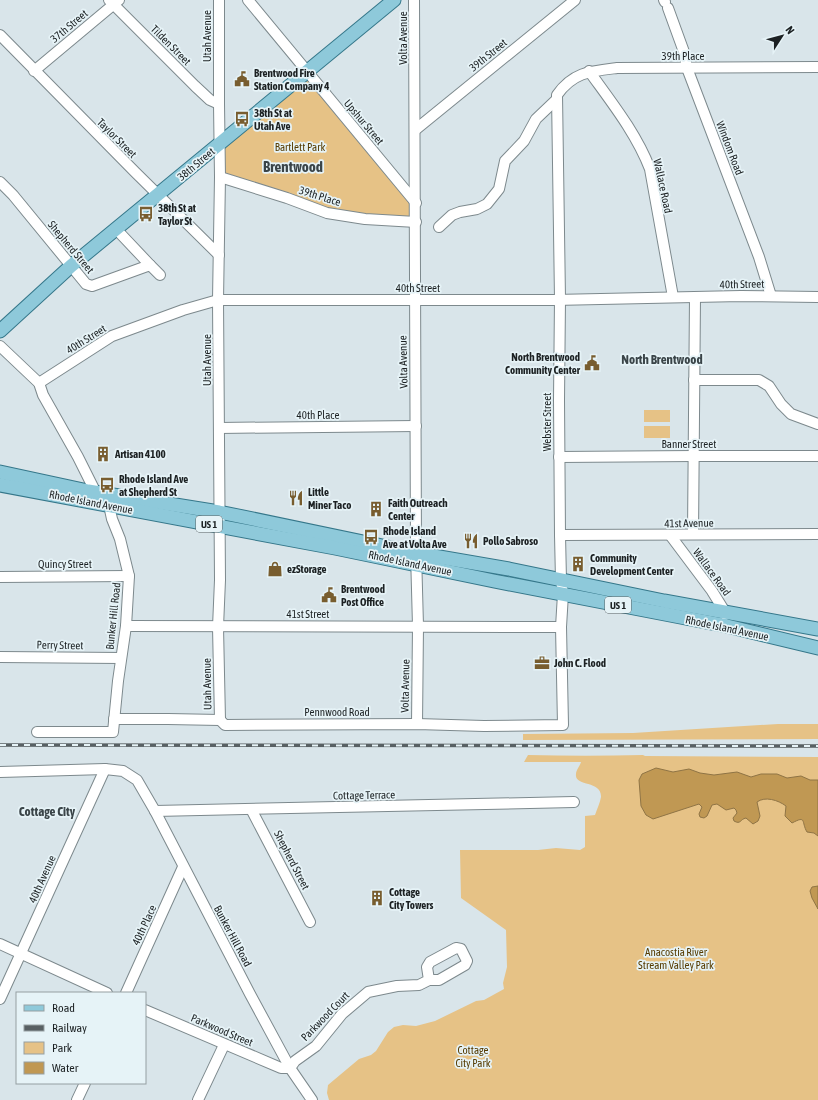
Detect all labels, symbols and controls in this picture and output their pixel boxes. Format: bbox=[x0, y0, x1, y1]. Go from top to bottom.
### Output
street label: 37th Street bbox=[48, 7, 90, 45]
street label: Utah Avenue bbox=[201, 10, 213, 62]
street label: Volta Avenue bbox=[397, 11, 409, 65]
north arrow bbox=[762, 16, 802, 56]
street label: Tilden Street bbox=[149, 23, 193, 67]
text: N bbox=[783, 24, 797, 36]
street label: 39th Street bbox=[467, 36, 509, 74]
street label: 39th Place bbox=[662, 50, 704, 62]
place label: Brentwood Fire Station Company 4 bbox=[254, 67, 330, 92]
public building icon: Brentwood Fire Station Company 4 bbox=[233, 70, 251, 88]
street label: Upshur Street bbox=[342, 97, 386, 147]
place label: 38th St at Utah Ave bbox=[254, 107, 293, 132]
bus stop icon: 38th St at Utah Ave bbox=[233, 110, 251, 128]
street label: Taylor Street bbox=[95, 116, 139, 160]
street label: Windom Road bbox=[714, 119, 746, 177]
park label: Bartlett Park bbox=[275, 141, 325, 153]
street label: 38th Street bbox=[175, 145, 217, 183]
district label: Brentwood bbox=[263, 158, 323, 175]
street label: Wallace Road bbox=[651, 158, 675, 214]
street label: 39th Place bbox=[298, 184, 342, 208]
place label: 38th St at Taylor St bbox=[158, 202, 197, 227]
bus stop icon: 38th St at Taylor St bbox=[137, 205, 155, 223]
street label: Shepherd Street bbox=[46, 218, 96, 276]
street label: 40th Street bbox=[720, 278, 764, 290]
street label: 40th Street bbox=[396, 282, 440, 294]
street label: 40th Street bbox=[64, 322, 108, 356]
street label: Utah Avenue bbox=[201, 334, 213, 386]
street label: Volta Avenue bbox=[397, 335, 409, 389]
place label: North Brentwood Community Center bbox=[505, 351, 581, 376]
district label: North Brentwood bbox=[621, 352, 703, 367]
public building icon: North Brentwood Community Center bbox=[583, 354, 601, 372]
street label: Webster Street bbox=[541, 393, 553, 451]
street label: 40th Place bbox=[297, 409, 339, 421]
street label: Banner Street bbox=[662, 438, 716, 450]
building icon: Artisan 4100 bbox=[94, 445, 112, 463]
place label: Artisan 4100 bbox=[114, 448, 166, 460]
place label: Rhode Island Ave at Shepherd St bbox=[119, 473, 188, 498]
bus stop icon: Rhode Island Ave at Shepherd St bbox=[98, 476, 116, 494]
place label: Little Miner Taco bbox=[308, 486, 351, 511]
street label: Rhode Island Avenue bbox=[48, 488, 134, 516]
restaurant icon: Little Miner Taco bbox=[287, 489, 305, 507]
place label: Faith Outreach Center bbox=[388, 497, 448, 522]
building icon: Faith Outreach Center bbox=[367, 500, 385, 518]
road number: US 1 bbox=[196, 516, 222, 532]
street label: 41st Avenue bbox=[664, 517, 714, 529]
place label: Rhode Island Ave at Volta Ave bbox=[382, 525, 447, 550]
bus stop icon: Rhode Island Ave at Volta Ave bbox=[362, 528, 380, 546]
restaurant icon: Pollo Sabroso bbox=[462, 532, 480, 550]
place label: Pollo Sabroso bbox=[483, 535, 538, 547]
street label: Wallace Road bbox=[691, 546, 733, 598]
street label: Rhode Island Avenue bbox=[367, 548, 453, 578]
place label: Community Development Center bbox=[590, 552, 674, 577]
building icon: Community Development Center bbox=[569, 555, 587, 573]
street label: Quincy Street bbox=[38, 558, 92, 570]
shop icon: ezStorage bbox=[266, 560, 284, 578]
place label: ezStorage bbox=[287, 563, 326, 575]
street label: Bunker Hill Road bbox=[104, 582, 122, 650]
place label: Brentwood Post Office bbox=[341, 583, 385, 608]
public building icon: Brentwood Post Office bbox=[320, 586, 338, 604]
road number: US 1 bbox=[605, 597, 631, 613]
street label: 41st Street bbox=[286, 608, 330, 620]
street label: Rhode Island Avenue bbox=[684, 613, 770, 643]
street label: Perry Street bbox=[36, 639, 84, 651]
office icon: John C. Flood bbox=[533, 654, 551, 672]
place label: John C. Flood bbox=[553, 657, 606, 669]
street label: Utah Avenue bbox=[201, 658, 213, 710]
street label: Volta Avenue bbox=[399, 659, 411, 713]
street label: Pennwood Road bbox=[304, 706, 370, 718]
street label: Cottage Terrace bbox=[333, 788, 395, 802]
district label: Cottage City bbox=[19, 804, 76, 819]
street label: Shepherd Street bbox=[272, 828, 312, 892]
street label: 40th Avenue bbox=[26, 853, 58, 905]
place label: Cottage City Towers bbox=[389, 886, 434, 911]
building icon: Cottage City Towers bbox=[368, 889, 386, 907]
street label: 40th Place bbox=[130, 903, 158, 947]
street label: Bunker Hill Road bbox=[212, 903, 254, 969]
park label: Anacostia River Stream Valley Park bbox=[638, 946, 714, 971]
street label: Parkwood Court bbox=[299, 989, 351, 1043]
legend bbox=[16, 992, 146, 1084]
text: Road bbox=[52, 1001, 75, 1015]
street label: Parkwood Street bbox=[189, 1012, 255, 1048]
text: Railway bbox=[52, 1021, 87, 1035]
text: Park bbox=[52, 1041, 73, 1055]
park label: Cottage City Park bbox=[455, 1044, 491, 1069]
text: Water bbox=[52, 1061, 79, 1075]

